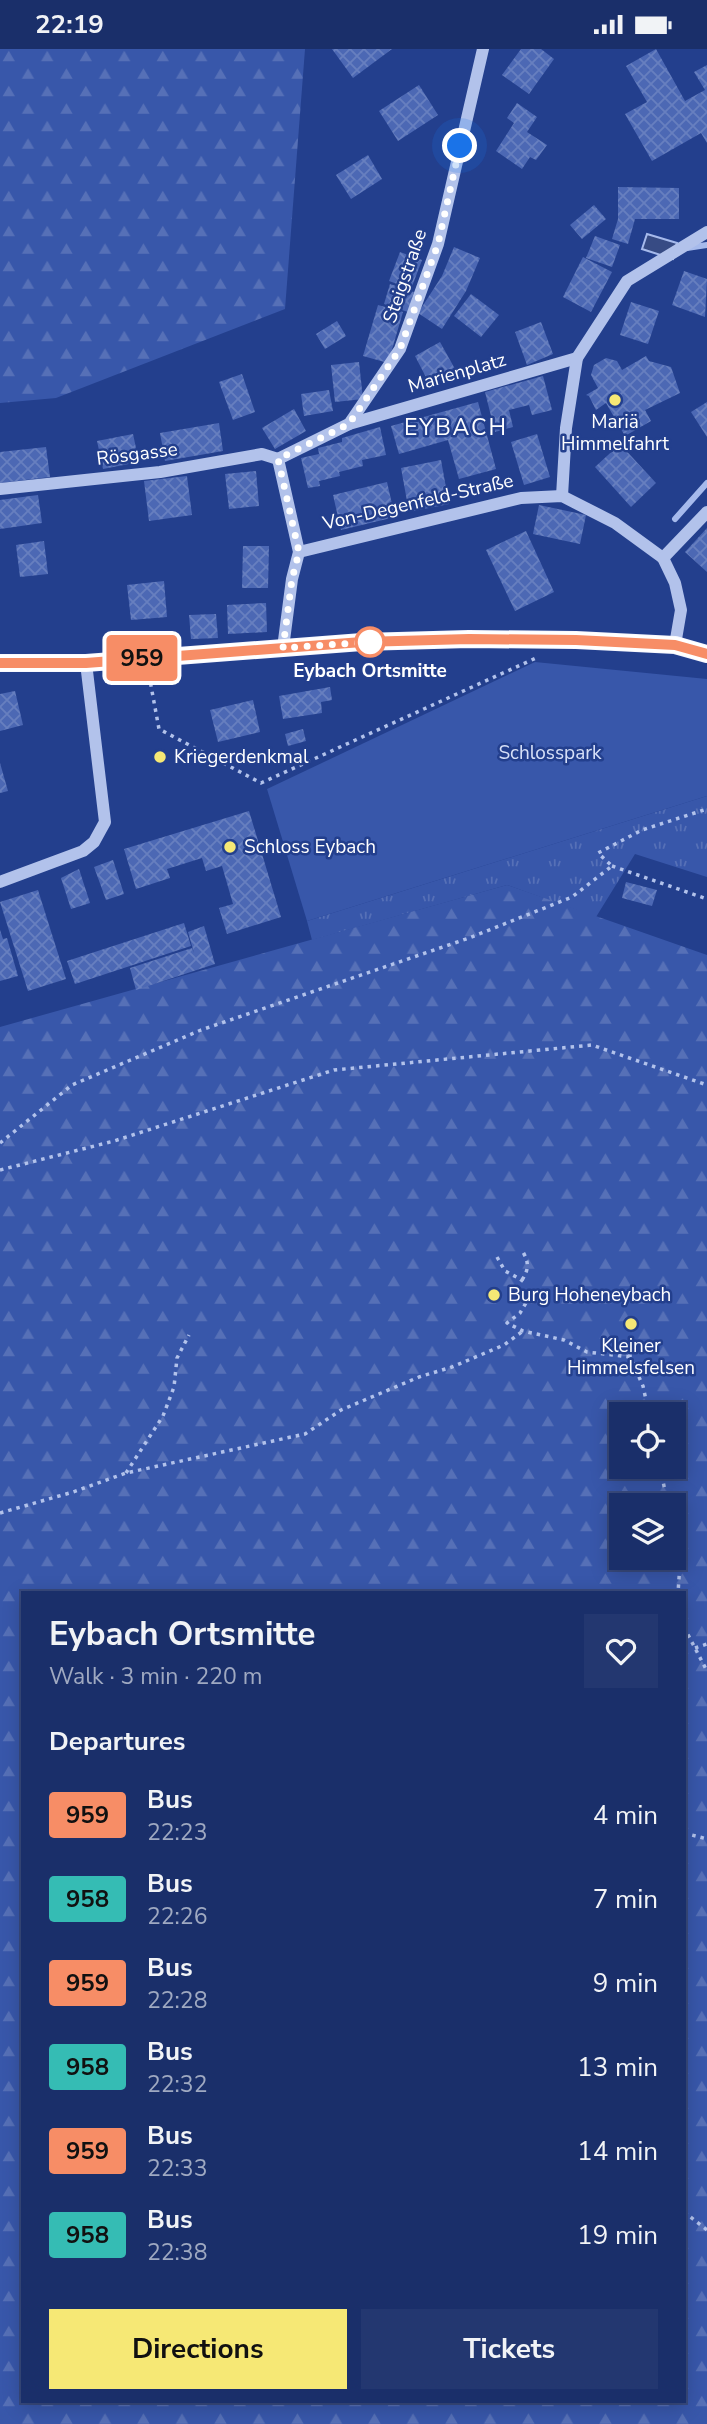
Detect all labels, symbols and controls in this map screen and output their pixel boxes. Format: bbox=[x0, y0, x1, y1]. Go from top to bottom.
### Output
text: 22:19 bbox=[35, 7, 104, 42]
your location bbox=[442, 128, 477, 163]
street label: Steigstraße bbox=[377, 225, 433, 327]
street label: Marienplatz bbox=[405, 347, 509, 399]
marker: Mariä Himmelfahrt bbox=[607, 392, 623, 408]
place label: Mariä Himmelfahrt bbox=[561, 409, 669, 457]
district label: EYBACH bbox=[404, 412, 508, 443]
street label: Rösgasse bbox=[95, 436, 179, 472]
street label: Von-Degenfeld-Straße bbox=[319, 467, 516, 537]
marker: Eybach Ortsmitte bbox=[355, 627, 385, 657]
line badge: 959 bbox=[102, 635, 182, 681]
text: 959 bbox=[120, 642, 164, 674]
place label: Eybach Ortsmitte bbox=[293, 658, 447, 684]
park label: Schlosspark bbox=[498, 740, 602, 766]
place label: Kriegerdenkmal bbox=[174, 744, 309, 770]
marker: Kriegerdenkmal bbox=[152, 749, 168, 765]
place label: Schloss Eybach bbox=[244, 834, 376, 860]
marker: Schloss Eybach bbox=[222, 839, 238, 855]
place label: Burg Hoheneybach bbox=[508, 1282, 671, 1308]
marker: Burg Hoheneybach bbox=[486, 1287, 502, 1303]
marker: Kleiner Himmelsfelsen bbox=[623, 1316, 639, 1332]
place label: Kleiner Himmelsfelsen bbox=[567, 1333, 695, 1381]
map controls bbox=[609, 1402, 686, 1570]
button: locate bbox=[609, 1402, 686, 1479]
button: layers bbox=[609, 1493, 686, 1570]
text: Eybach Ortsmitte bbox=[49, 1612, 315, 1657]
button: heart bbox=[584, 1614, 658, 1688]
text: Walk · 3 min · 220 m bbox=[49, 1661, 262, 1692]
text: Departures bbox=[49, 1724, 185, 1759]
text: Bus bbox=[147, 1782, 193, 1817]
text: 4 min bbox=[593, 1798, 658, 1833]
text: 959 bbox=[66, 1799, 109, 1831]
text: 22:23 bbox=[147, 1817, 207, 1848]
text: Bus bbox=[147, 1866, 193, 1901]
text: 7 min bbox=[593, 1882, 658, 1917]
text: 958 bbox=[66, 1883, 109, 1915]
text: 22:26 bbox=[147, 1901, 207, 1932]
text: Bus bbox=[147, 1950, 193, 1985]
text: 9 min bbox=[593, 1966, 658, 2001]
text: 959 bbox=[66, 1967, 109, 1999]
text: 22:28 bbox=[147, 1985, 207, 2016]
text: Bus bbox=[147, 2034, 193, 2069]
text: 13 min bbox=[577, 2050, 658, 2085]
text: 958 bbox=[66, 2051, 109, 2083]
text: 22:32 bbox=[147, 2069, 207, 2100]
text: Bus bbox=[147, 2118, 193, 2153]
text: 14 min bbox=[577, 2134, 658, 2169]
text: 959 bbox=[66, 2135, 109, 2167]
text: 22:33 bbox=[147, 2153, 207, 2184]
text: Bus bbox=[147, 2202, 193, 2237]
text: 19 min bbox=[577, 2218, 658, 2253]
text: 958 bbox=[66, 2219, 109, 2251]
text: 22:38 bbox=[147, 2237, 207, 2268]
button: Directions bbox=[49, 2309, 347, 2389]
button: Tickets bbox=[361, 2309, 658, 2389]

